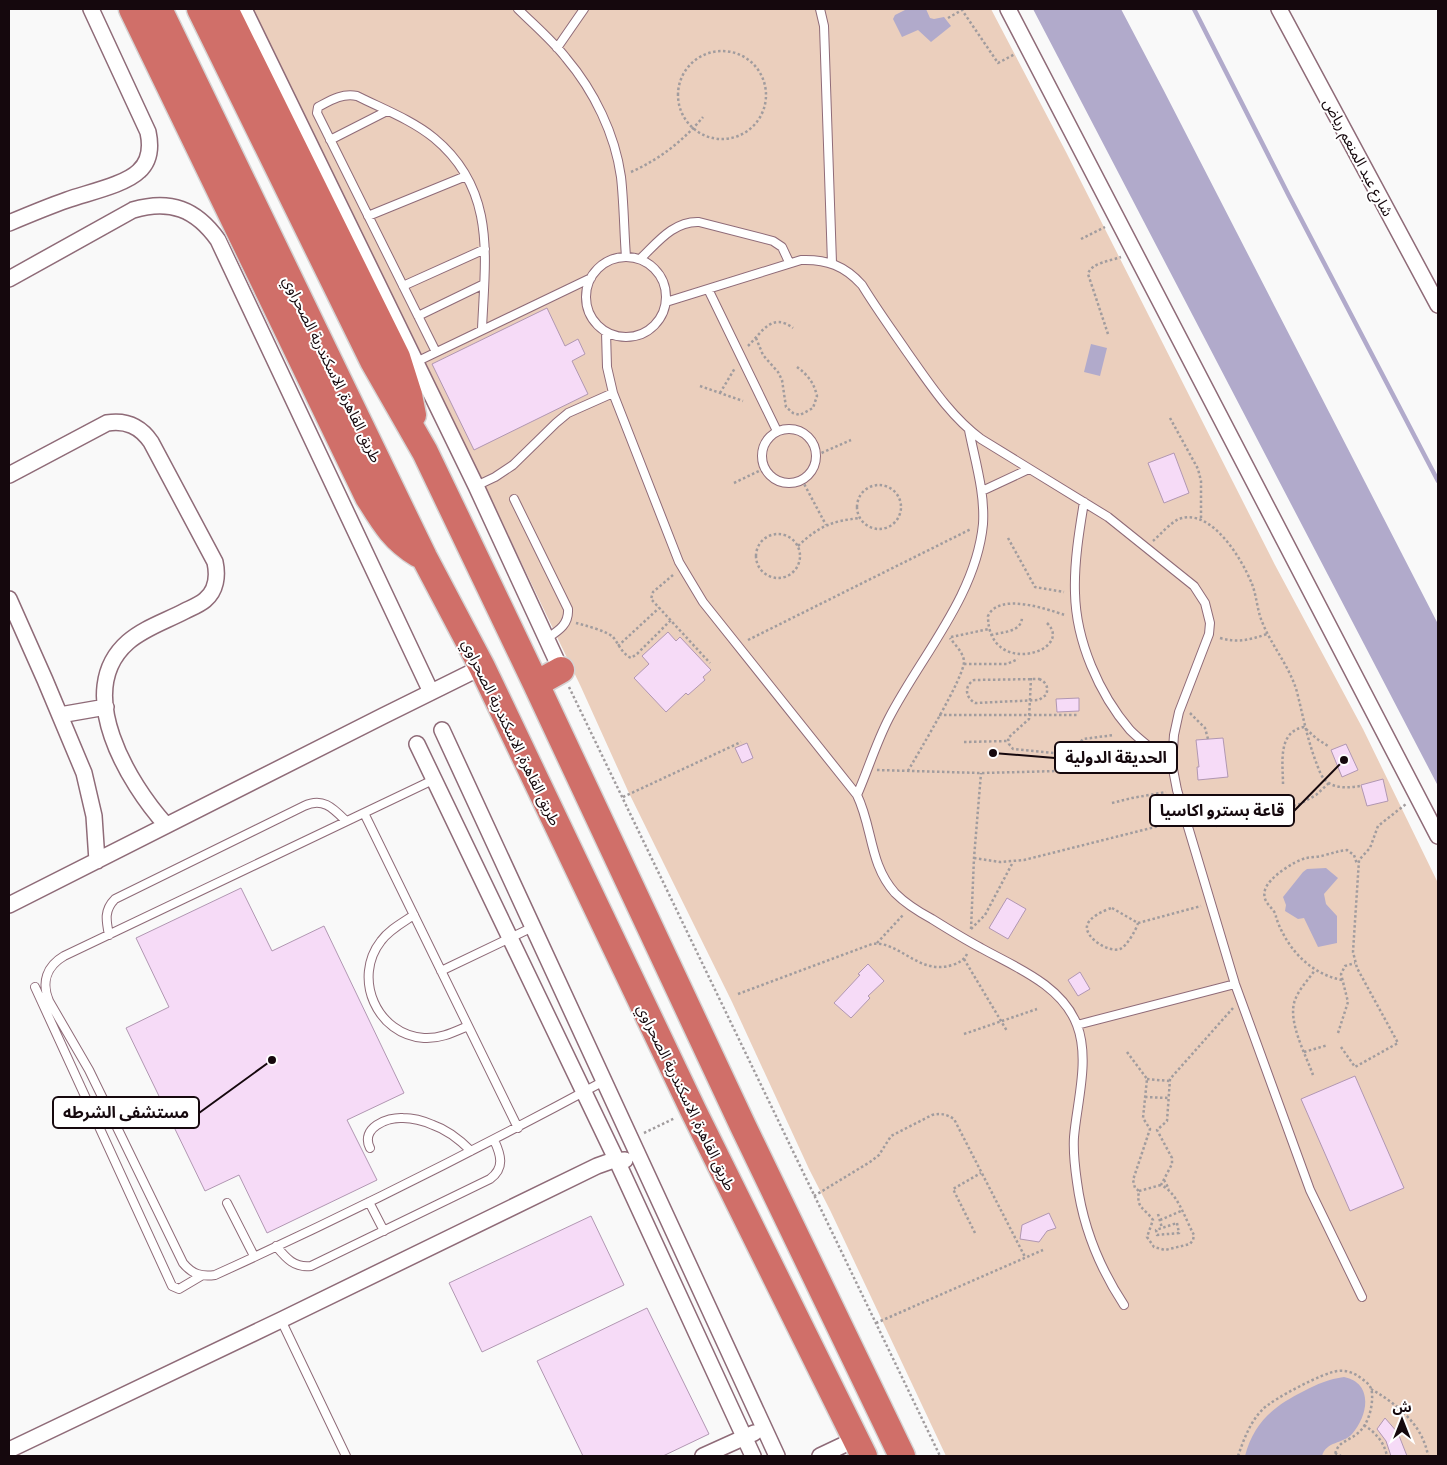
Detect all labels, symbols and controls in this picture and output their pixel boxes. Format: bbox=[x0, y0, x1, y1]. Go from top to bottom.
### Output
street label: شارع عبد المنعم رياض bbox=[1317, 95, 1398, 221]
street label: طريق القاهرة, الاسكندرية الصحراوي bbox=[277, 273, 386, 467]
street label: طريق القاهرة, الاسكندرية الصحراوي bbox=[456, 636, 565, 830]
callout: الحديقة الدولية bbox=[1055, 742, 1177, 773]
text: الحديقة الدولية bbox=[1065, 747, 1167, 767]
callout: قاعة بسترو اكاسيا bbox=[1150, 795, 1294, 826]
text: قاعة بسترو اكاسيا bbox=[1160, 800, 1284, 820]
street label: طريق القاهرة, الاسكندرية الصحراوي bbox=[631, 1001, 740, 1195]
callout: مستشفى الشرطه bbox=[53, 1097, 199, 1128]
text: مستشفى الشرطه bbox=[63, 1102, 189, 1122]
north arrow bbox=[1377, 1395, 1427, 1445]
text: ش bbox=[1392, 1398, 1412, 1415]

